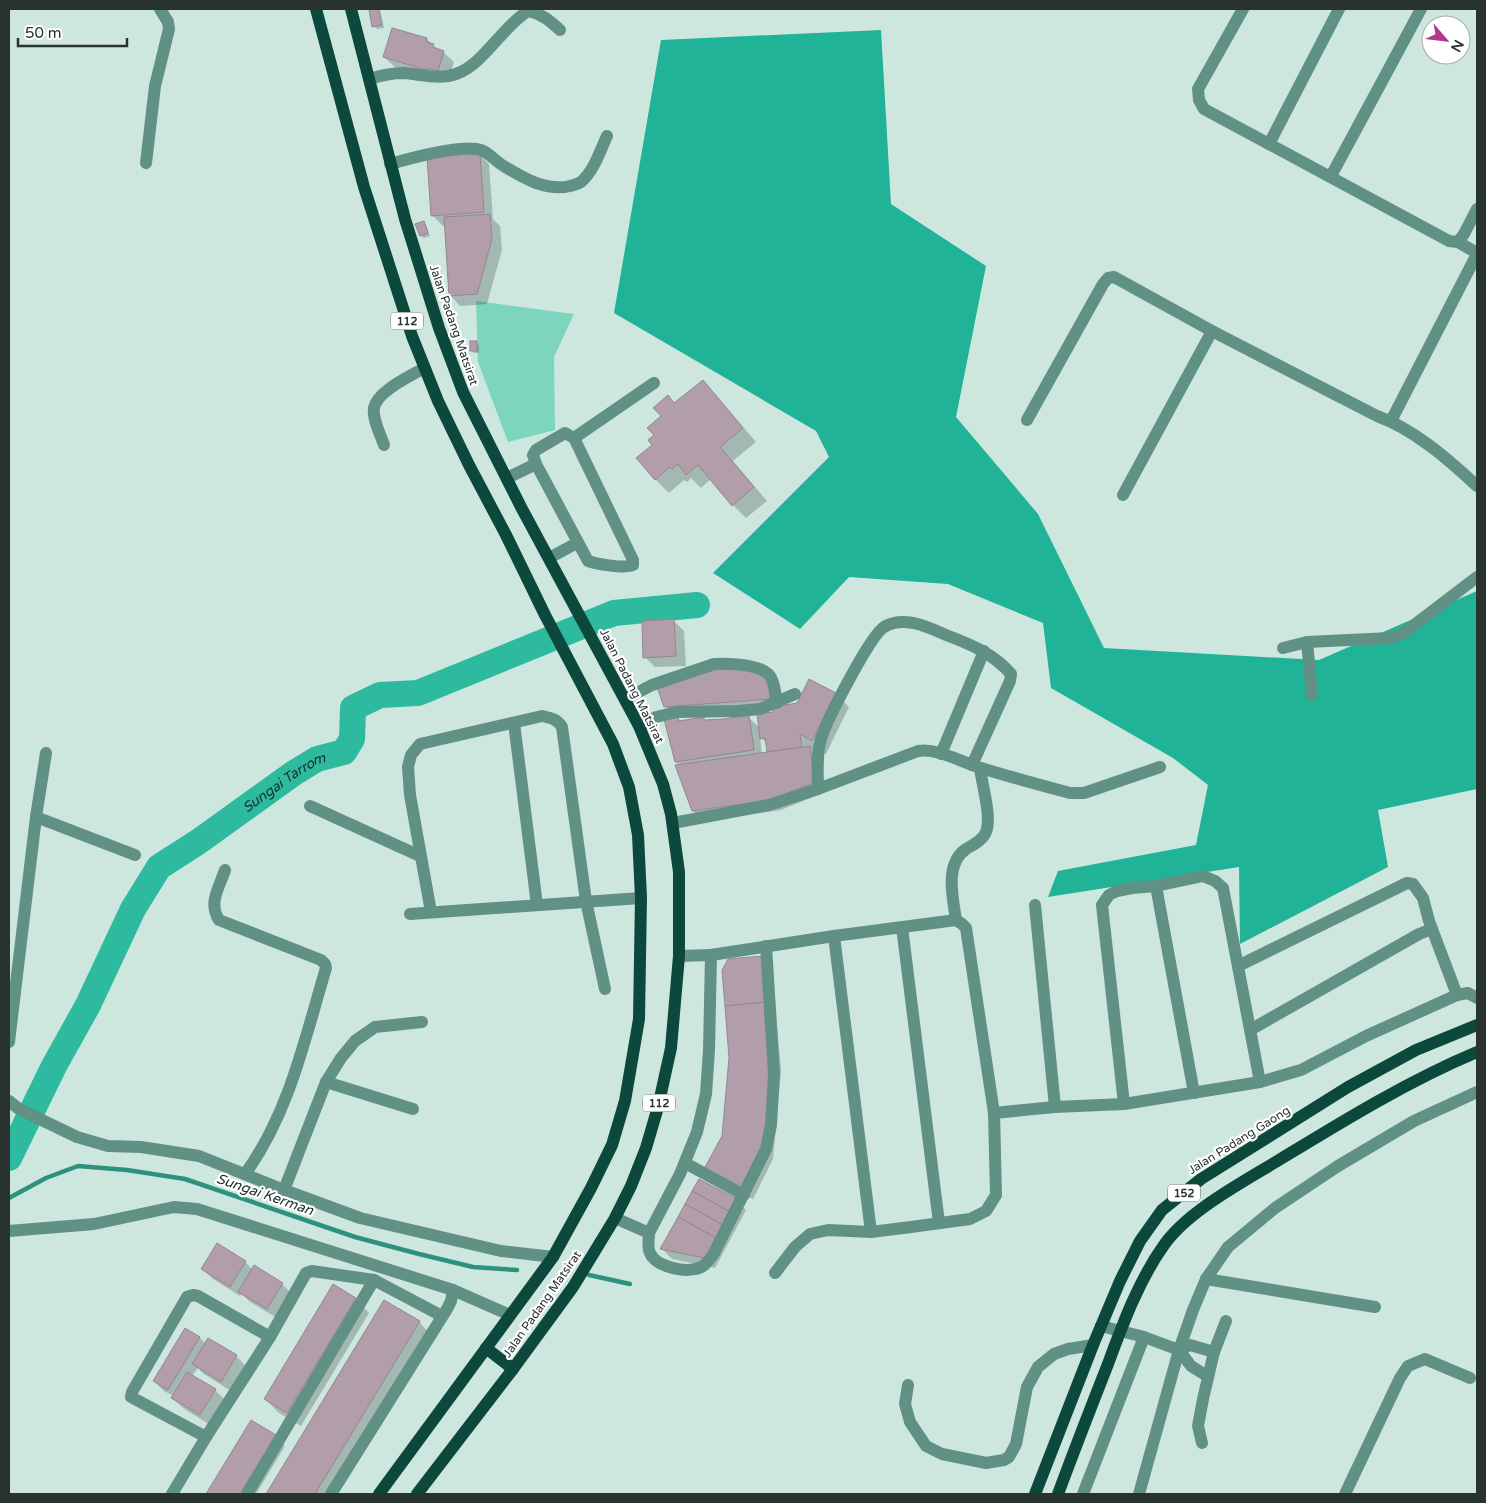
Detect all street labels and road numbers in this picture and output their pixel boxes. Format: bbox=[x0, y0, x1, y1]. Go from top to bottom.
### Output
street label: Jalan Padang Matsirat bbox=[427, 263, 481, 388]
road number: 112 bbox=[391, 312, 423, 330]
street label: Jalan Padang Matsirat bbox=[597, 626, 667, 746]
road number: 112 bbox=[643, 1094, 675, 1112]
street label: Jalan Padang Gaong bbox=[1186, 1103, 1292, 1177]
road number: 152 bbox=[1168, 1184, 1200, 1202]
street label: Jalan Padang Matsirat bbox=[500, 1248, 584, 1360]

